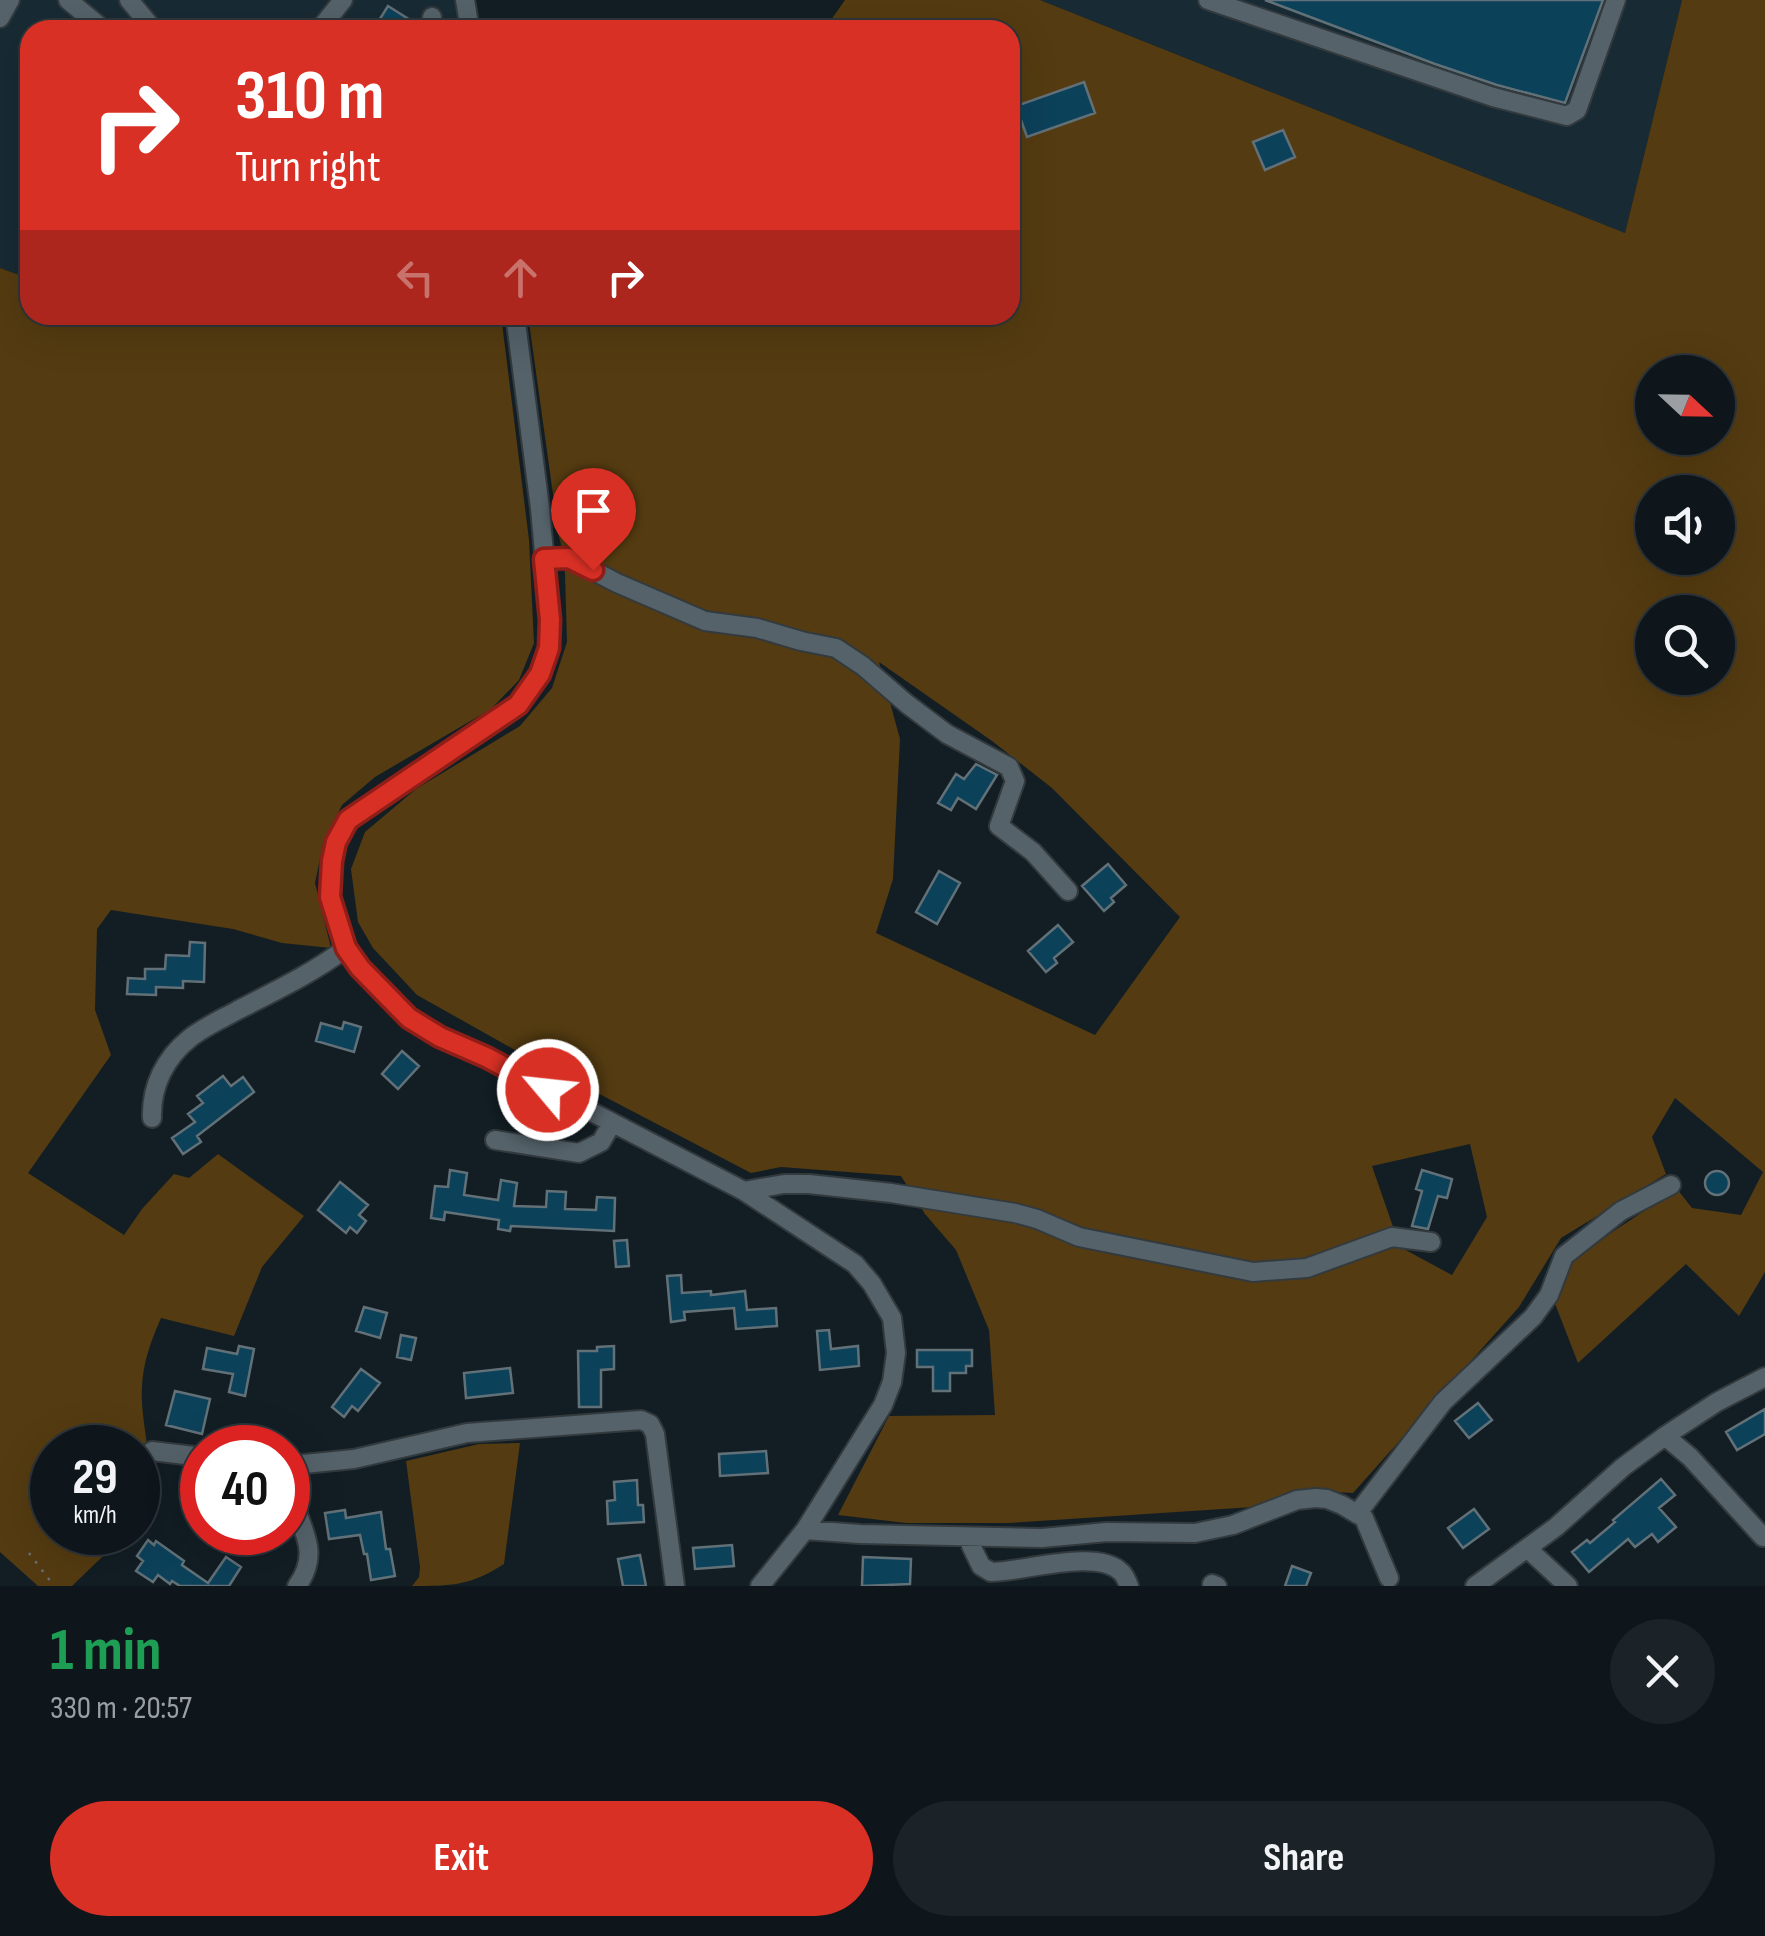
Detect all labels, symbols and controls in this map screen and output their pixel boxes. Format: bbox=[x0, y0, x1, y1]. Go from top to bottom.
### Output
text: 310 m bbox=[235, 55, 384, 139]
icon: right bbox=[70, 60, 200, 190]
text: Turn right bbox=[235, 140, 381, 195]
icon: left bbox=[388, 250, 443, 305]
icon: ahead bbox=[493, 250, 548, 305]
icon: right bbox=[598, 250, 653, 305]
north arrow bbox=[1635, 355, 1735, 455]
map controls bbox=[1635, 355, 1735, 695]
pin bbox=[551, 468, 636, 571]
button: sound bbox=[1635, 475, 1735, 575]
icon: arrive bbox=[566, 483, 621, 538]
button: search bbox=[1635, 595, 1735, 695]
position arrow bbox=[496, 1038, 600, 1142]
speed limit sign: 40 bbox=[180, 1425, 310, 1555]
text: 29 bbox=[72, 1448, 118, 1508]
text: km/h bbox=[73, 1500, 117, 1531]
text: 1 min bbox=[50, 1615, 162, 1687]
button: close bbox=[1610, 1619, 1715, 1724]
text: 330 m · 20:57 bbox=[50, 1689, 192, 1728]
button: Exit bbox=[50, 1801, 873, 1916]
button: Share bbox=[893, 1801, 1715, 1916]

